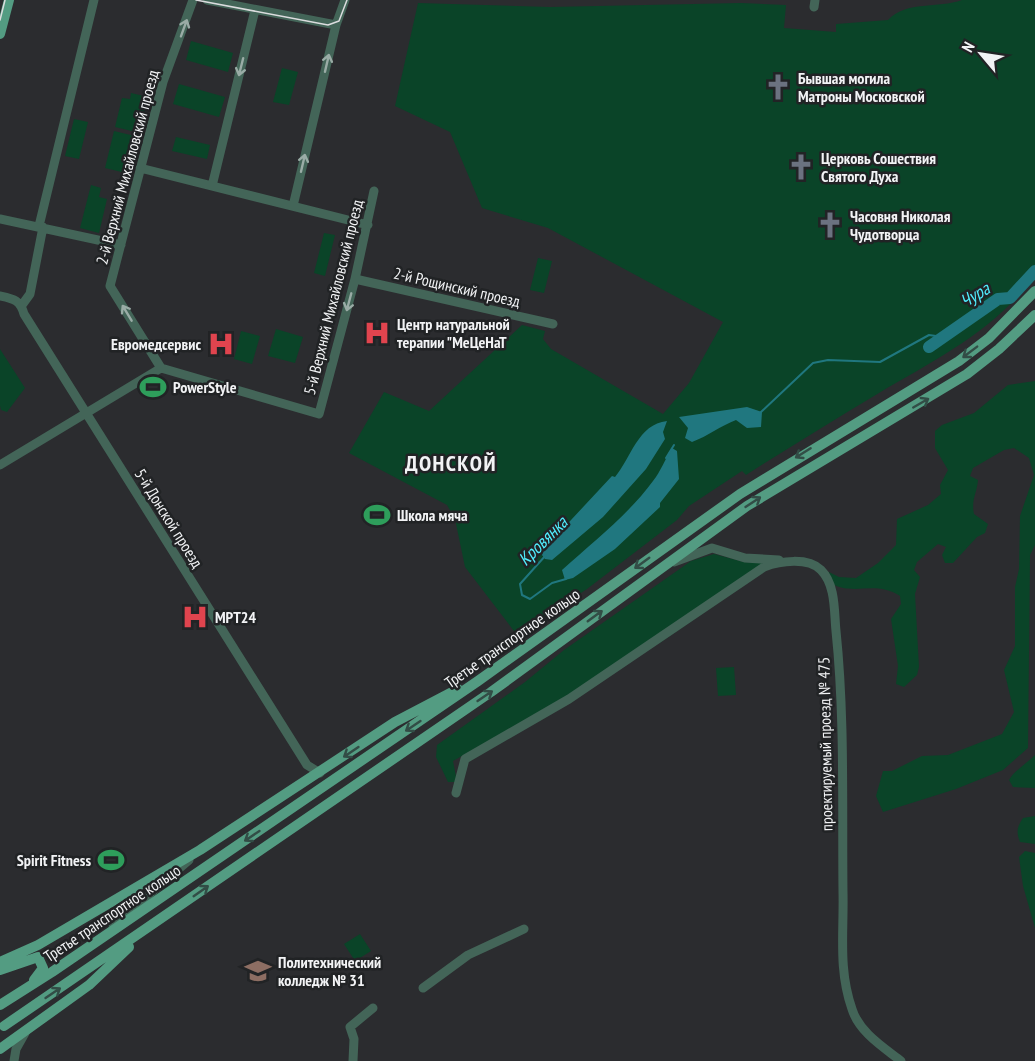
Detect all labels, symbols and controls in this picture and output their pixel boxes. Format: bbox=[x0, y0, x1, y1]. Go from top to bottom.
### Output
one-way arrow bbox=[179, 19, 190, 38]
north arrow bbox=[951, 24, 1011, 84]
text: N bbox=[957, 38, 979, 55]
one-way arrow bbox=[321, 54, 333, 73]
one-way arrow bbox=[234, 57, 246, 76]
street label: 2-й Верхний Михайловский проезд bbox=[91, 68, 163, 266]
place label: Бывшая могила Матроны Московской bbox=[798, 68, 925, 106]
church icon: Бывшая могила Матроны Московской bbox=[763, 72, 793, 102]
place label: Церковь Сошествия Святого Духа bbox=[821, 148, 936, 186]
church icon: Церковь Сошествия Святого Духа bbox=[786, 152, 816, 182]
one-way arrow bbox=[298, 154, 310, 173]
street label: 5-й Верхний Михайловский проезд bbox=[299, 197, 367, 397]
place label: Часовня Николая Чудотворца bbox=[850, 206, 951, 244]
church icon: Часовня Николая Чудотворца bbox=[815, 210, 845, 240]
street label: 2-й Рощинский проезд bbox=[392, 263, 522, 311]
water label: Чура bbox=[956, 276, 994, 312]
one-way arrow bbox=[343, 293, 355, 312]
one-way arrow bbox=[120, 305, 132, 322]
place label: Центр натуральной терапии "МеЦеНаТ bbox=[397, 314, 510, 352]
hospital icon: Центр натуральной терапии "МеЦеНаТ bbox=[362, 318, 392, 348]
hospital icon: Евромедсервис bbox=[206, 329, 236, 359]
place label: Евромедсервис bbox=[111, 334, 201, 354]
one-way arrow bbox=[962, 346, 978, 359]
sports icon: PowerStyle bbox=[138, 372, 168, 402]
place label: PowerStyle bbox=[173, 377, 237, 397]
one-way arrow bbox=[912, 397, 929, 409]
one-way arrow bbox=[795, 447, 812, 460]
district label: ДОНСКОЙ bbox=[405, 449, 497, 477]
street label: 5-й Донской проезд bbox=[130, 465, 208, 571]
one-way arrow bbox=[744, 496, 761, 508]
sports icon: Школа мяча bbox=[362, 500, 392, 530]
place label: Школа мяча bbox=[397, 505, 468, 525]
water label: Кровянка bbox=[513, 510, 573, 570]
one-way arrow bbox=[635, 557, 651, 569]
street label: Третье транспортное кольцо bbox=[441, 584, 584, 692]
hospital icon: МРТ24 bbox=[180, 602, 210, 632]
place label: МРТ24 bbox=[215, 607, 256, 627]
one-way arrow bbox=[586, 610, 602, 622]
street label: проектируемый проезд № 475 bbox=[813, 657, 837, 831]
one-way arrow bbox=[476, 690, 493, 702]
one-way arrow bbox=[405, 720, 421, 732]
one-way arrow bbox=[343, 746, 359, 758]
one-way arrow bbox=[244, 830, 260, 842]
sports icon: Spirit Fitness bbox=[96, 845, 126, 875]
place label: Spirit Fitness bbox=[17, 850, 91, 870]
street label: Третье транспортное кольцо bbox=[40, 860, 184, 966]
one-way arrow bbox=[192, 885, 208, 897]
place label: Политехнический колледж № 31 bbox=[278, 952, 381, 990]
school or university icon: Политехнический колледж № 31 bbox=[243, 956, 273, 986]
one-way arrow bbox=[44, 987, 60, 999]

